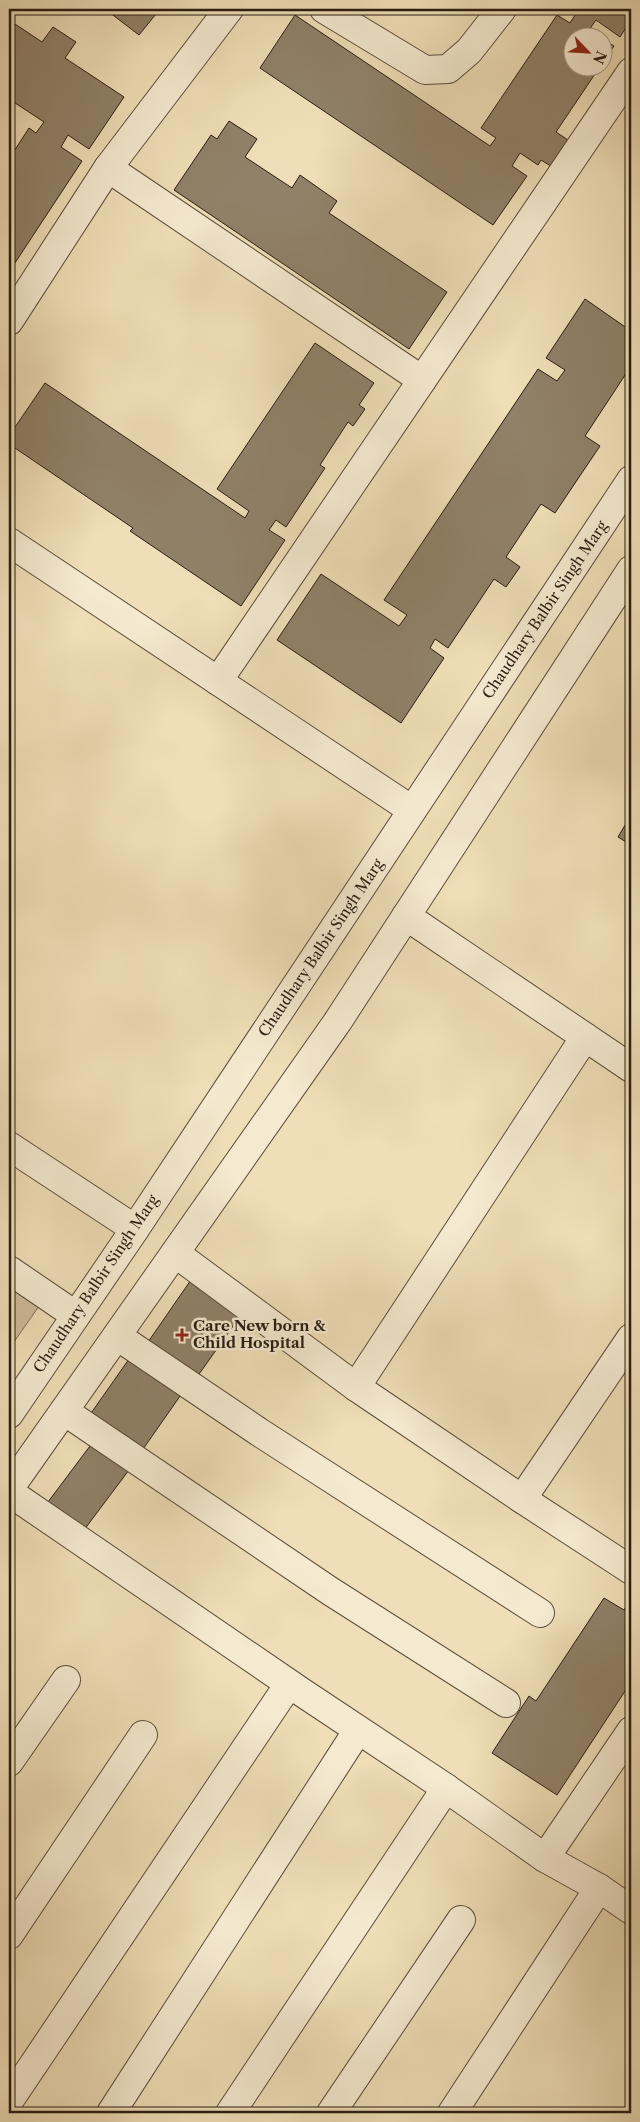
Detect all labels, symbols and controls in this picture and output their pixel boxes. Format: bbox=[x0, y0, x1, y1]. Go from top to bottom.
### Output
north arrow bbox=[562, 28, 612, 78]
text: N bbox=[589, 48, 611, 67]
street label: Chaudhary Balbir Singh Marg bbox=[478, 517, 611, 702]
street label: Chaudhary Balbir Singh Marg bbox=[254, 855, 387, 1040]
street label: Chaudhary Balbir Singh Marg bbox=[29, 1191, 162, 1376]
place label: Care New born & Child Hospital bbox=[193, 1316, 326, 1352]
marker: Care New born & Child Hospital bbox=[175, 1328, 189, 1342]

